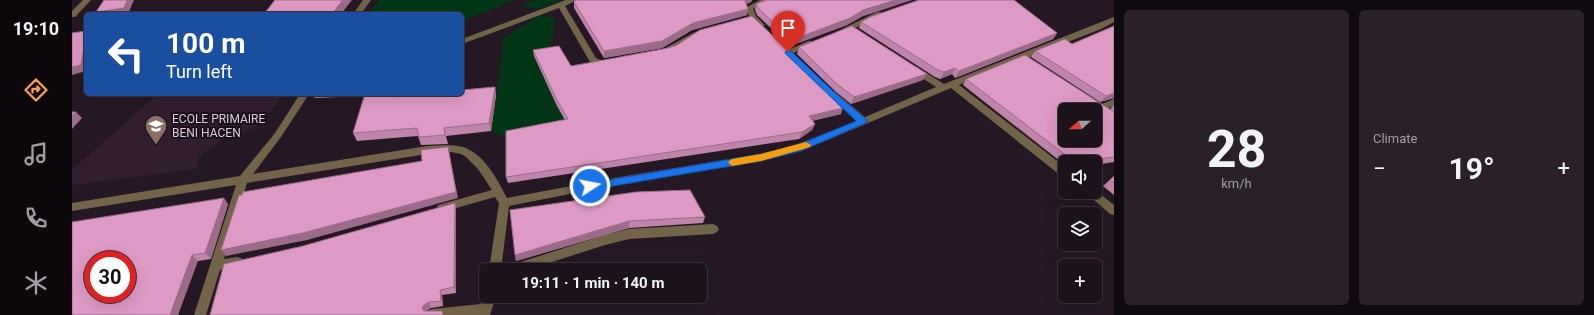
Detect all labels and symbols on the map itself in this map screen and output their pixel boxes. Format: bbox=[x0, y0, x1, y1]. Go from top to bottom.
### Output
pin bbox=[771, 11, 805, 52]
north arrow bbox=[1058, 103, 1102, 147]
place label: ECOLE PRIMAIRE BENI HACEN bbox=[172, 112, 265, 140]
school or university icon: ECOLE PRIMAIRE BENI HACEN bbox=[143, 113, 169, 146]
position arrow bbox=[569, 165, 611, 207]
speed limit sign: 30 bbox=[84, 251, 136, 303]

